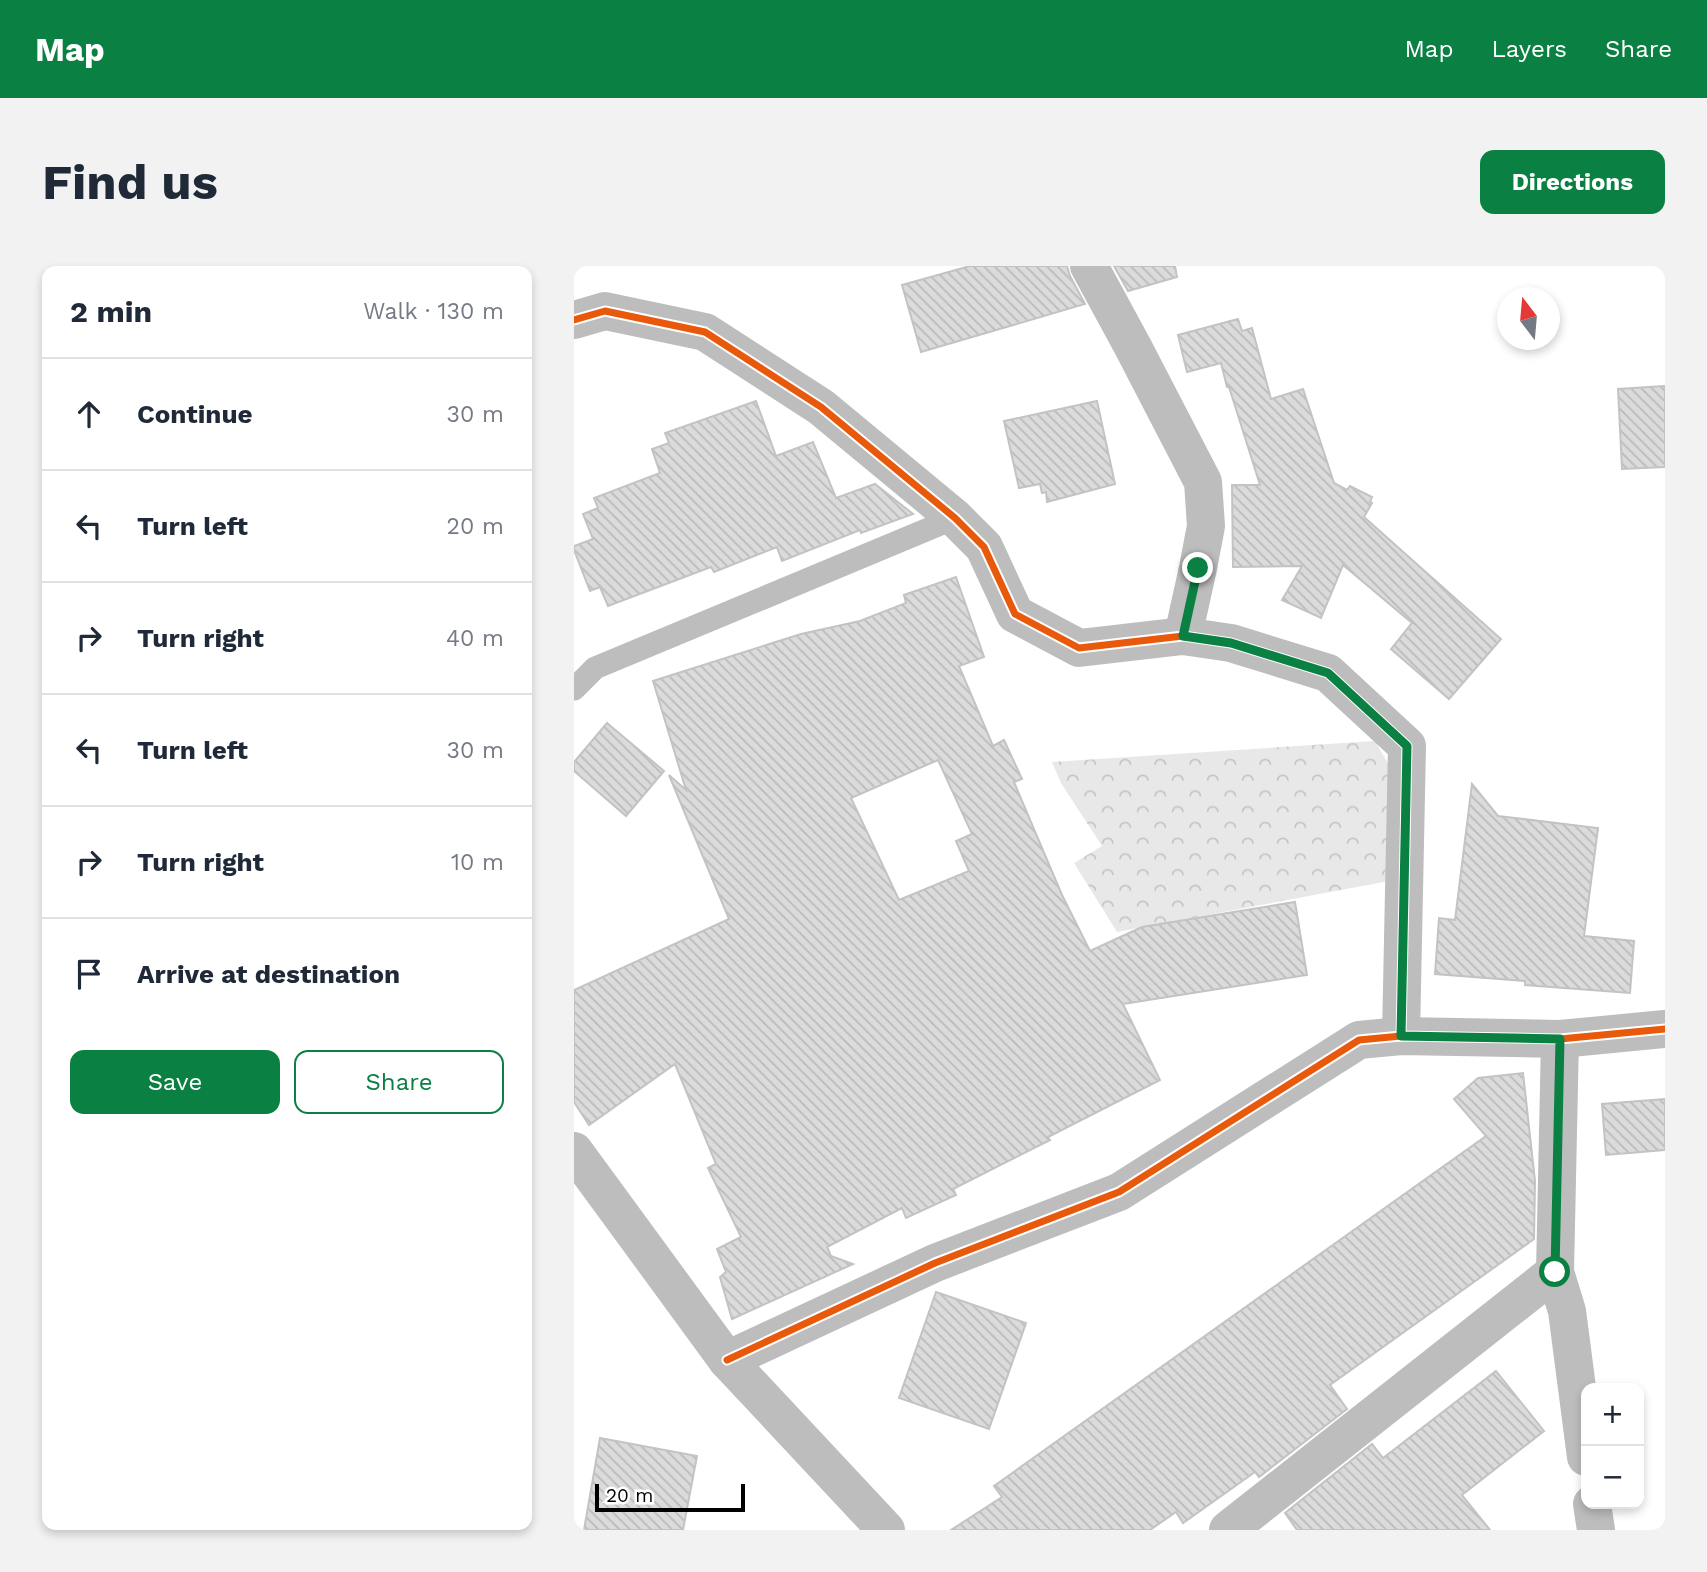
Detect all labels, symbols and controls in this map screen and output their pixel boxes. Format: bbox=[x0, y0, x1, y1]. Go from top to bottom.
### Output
text: Map bbox=[35, 30, 105, 69]
text: Map bbox=[1405, 35, 1453, 63]
text: Layers bbox=[1491, 35, 1567, 63]
text: Share bbox=[1605, 35, 1672, 63]
button: Directions bbox=[1480, 150, 1665, 214]
text: Find us bbox=[42, 153, 218, 211]
north arrow bbox=[1497, 287, 1560, 350]
text: 2 min bbox=[70, 294, 152, 329]
text: Walk · 130 m bbox=[363, 298, 504, 325]
icon: ahead bbox=[70, 395, 108, 433]
text: Continue bbox=[137, 399, 253, 429]
text: 30 m bbox=[447, 401, 504, 428]
icon: left bbox=[70, 507, 108, 545]
text: Turn left bbox=[137, 511, 248, 541]
text: 20 m bbox=[447, 513, 504, 540]
route end bbox=[1182, 552, 1213, 583]
icon: right bbox=[70, 619, 108, 657]
text: Turn right bbox=[137, 623, 264, 653]
text: 40 m bbox=[446, 625, 504, 652]
icon: left bbox=[70, 731, 108, 769]
text: Turn left bbox=[137, 735, 248, 765]
text: 30 m bbox=[447, 737, 504, 764]
icon: right bbox=[70, 843, 108, 881]
text: Turn right bbox=[137, 847, 264, 877]
text: 10 m bbox=[451, 849, 504, 876]
icon: arrive bbox=[70, 955, 108, 993]
text: Arrive at destination bbox=[137, 959, 400, 989]
button: Save bbox=[70, 1050, 280, 1114]
button: Share bbox=[294, 1050, 504, 1114]
route start bbox=[1539, 1256, 1570, 1287]
map controls bbox=[1581, 1383, 1644, 1509]
button: + bbox=[1581, 1383, 1644, 1446]
button: − bbox=[1581, 1446, 1644, 1509]
scale bar bbox=[595, 1481, 746, 1513]
text: 20 m bbox=[606, 1484, 653, 1507]

